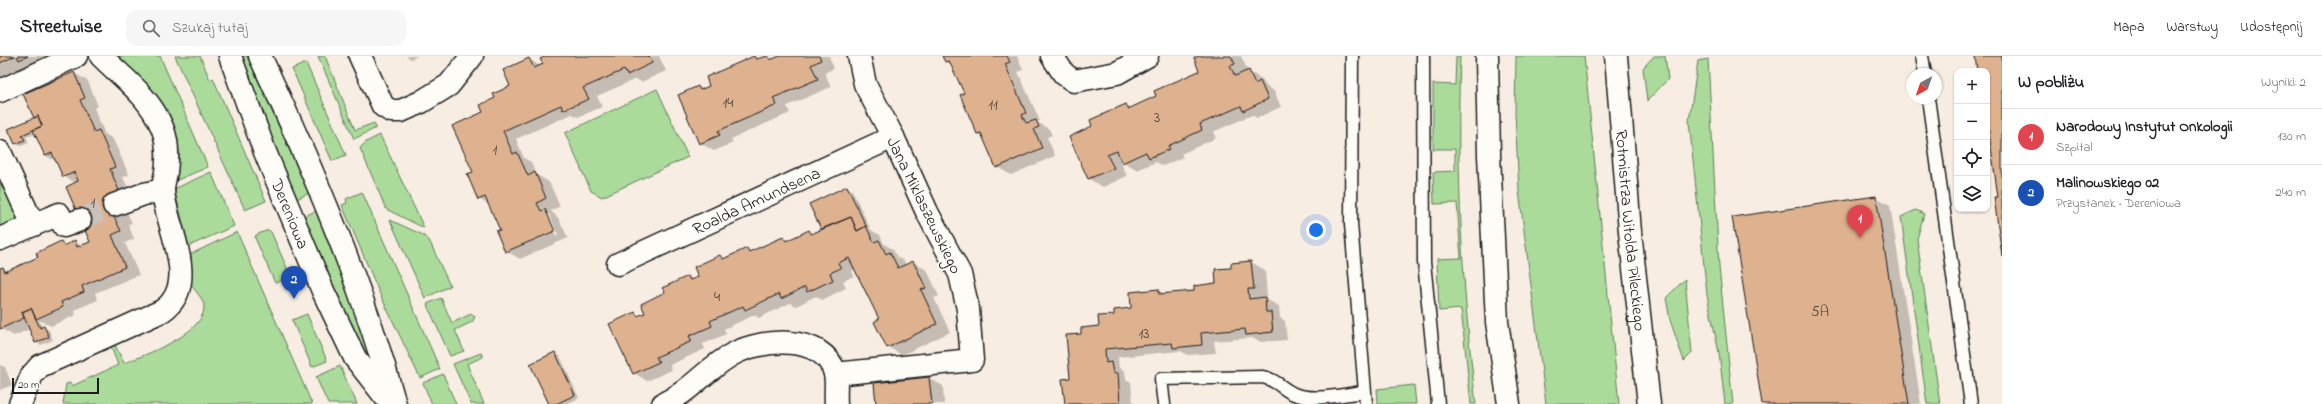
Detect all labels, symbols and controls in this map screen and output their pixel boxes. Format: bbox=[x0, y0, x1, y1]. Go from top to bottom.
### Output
search box bbox=[126, 10, 406, 46]
text: Streetwise bbox=[20, 14, 102, 41]
icon: search bbox=[140, 17, 162, 39]
text: Szukaj tutaj bbox=[172, 17, 248, 39]
text: Mapa bbox=[2113, 17, 2145, 38]
text: Warstwy bbox=[2167, 17, 2218, 38]
text: Udostępnij bbox=[2240, 17, 2302, 38]
north arrow bbox=[1906, 68, 1942, 104]
map controls bbox=[1954, 68, 1990, 212]
button: + bbox=[1954, 68, 1990, 104]
text: W pobliżu bbox=[2018, 70, 2084, 95]
text: Wyniki: 2 bbox=[2261, 73, 2306, 92]
house number: 14 bbox=[723, 92, 733, 114]
house number: 11 bbox=[988, 94, 998, 116]
button: − bbox=[1954, 104, 1990, 140]
house number: 3 bbox=[1154, 107, 1160, 129]
text: Narodowy Instytut Onkologii bbox=[2056, 116, 2233, 138]
text: 1 bbox=[2029, 127, 2033, 146]
text: 130 m bbox=[2278, 127, 2306, 146]
street label: Rotmistrza Witolda Pileckiego bbox=[1608, 129, 1652, 333]
street label: Jana Miklaszewskiego bbox=[878, 133, 968, 280]
text: Szpital bbox=[2056, 138, 2093, 157]
house number: 1 bbox=[493, 139, 498, 161]
button: locate bbox=[1954, 140, 1990, 176]
street label: Roalda Amundsena bbox=[689, 161, 825, 242]
text: Malinowskiego 02 bbox=[2056, 172, 2159, 194]
street label: Dereniowa bbox=[263, 175, 315, 253]
button: layers bbox=[1954, 176, 1990, 212]
text: 2 bbox=[2028, 183, 2034, 202]
text: 240 m bbox=[2275, 183, 2306, 202]
house number: 1 bbox=[91, 192, 96, 214]
text: Przystanek · Dereniowa bbox=[2056, 194, 2181, 213]
pin: 1 bbox=[1847, 205, 1873, 238]
your location bbox=[1306, 220, 1326, 240]
pin: 2 bbox=[281, 266, 307, 299]
house number: 4 bbox=[714, 286, 720, 308]
house number: 5A bbox=[1811, 301, 1829, 323]
house number: 13 bbox=[1139, 323, 1149, 345]
scale bar bbox=[12, 376, 99, 395]
text: 20 m bbox=[18, 377, 40, 393]

